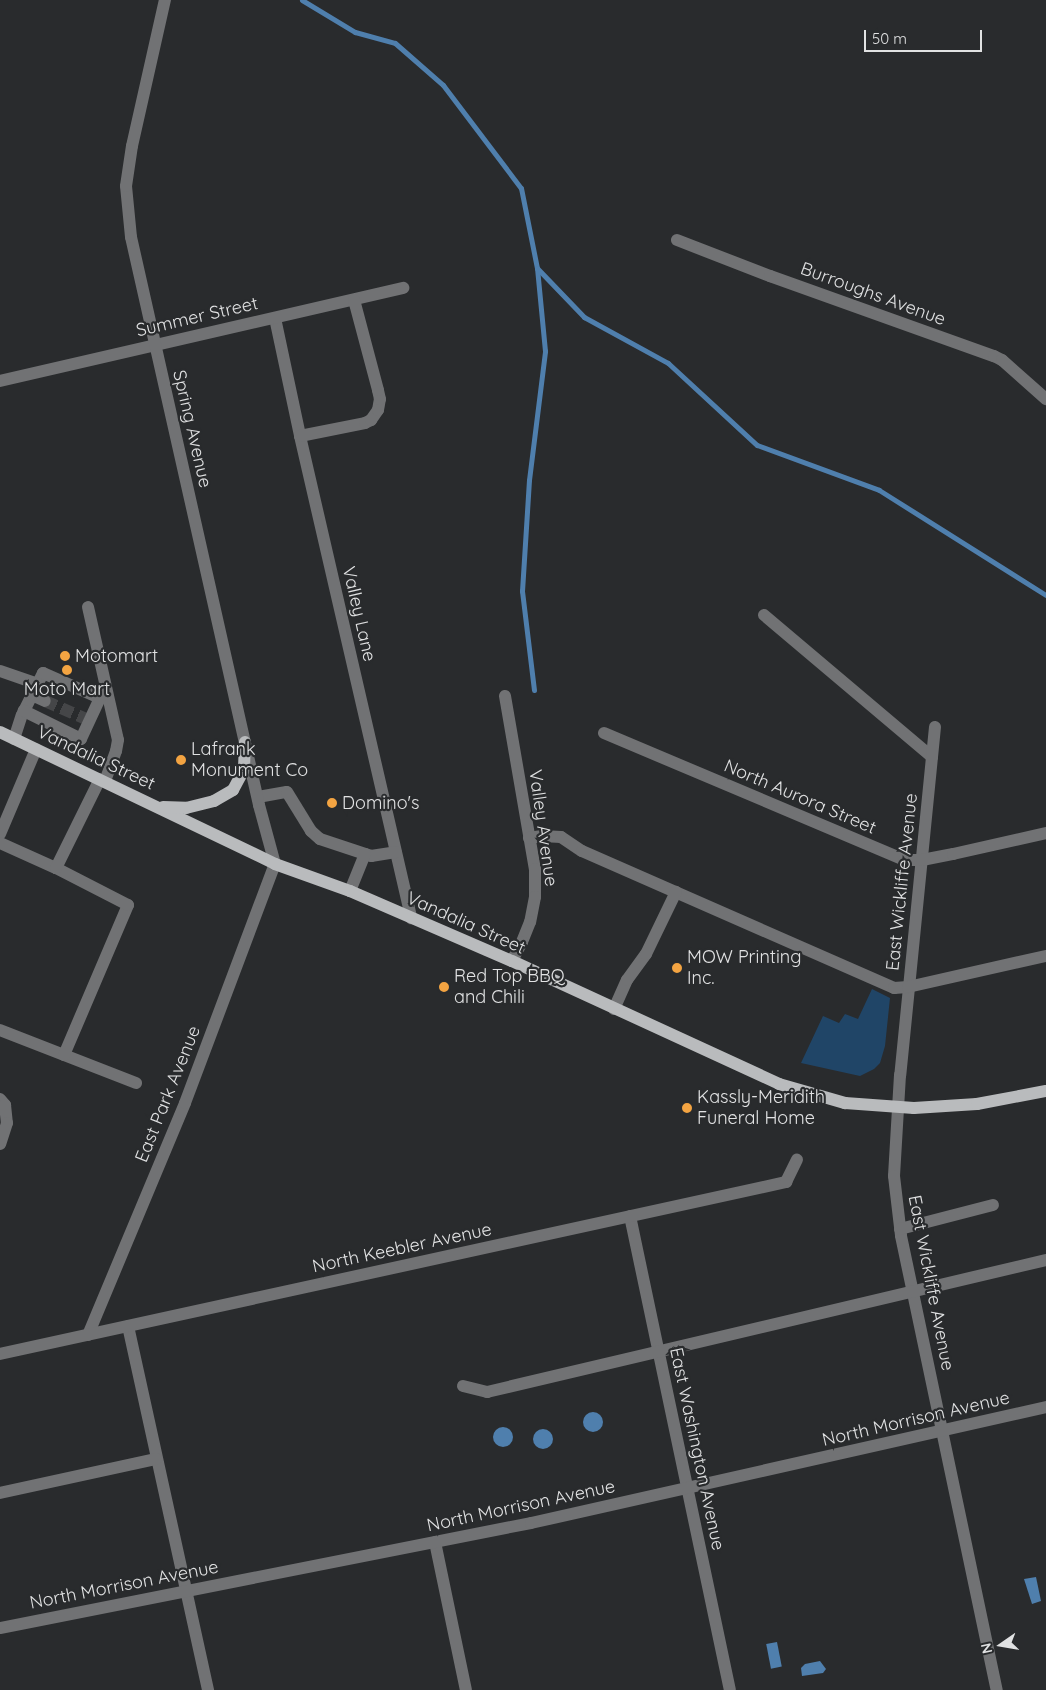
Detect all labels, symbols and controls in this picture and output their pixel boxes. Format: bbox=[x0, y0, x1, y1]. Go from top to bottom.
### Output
scale bar bbox=[866, 20, 984, 52]
text: 50 m bbox=[872, 29, 907, 48]
street label: Burroughs Avenue bbox=[798, 258, 948, 330]
street label: Summer Street bbox=[134, 292, 260, 342]
street label: Spring Avenue bbox=[168, 368, 216, 490]
street label: Valley Lane bbox=[338, 564, 380, 664]
place label: Motomart bbox=[75, 645, 158, 667]
marker: Motomart bbox=[59, 650, 71, 662]
marker: Moto Mart bbox=[61, 664, 73, 676]
place label: Moto Mart bbox=[24, 678, 110, 700]
street label: Vandalia Street bbox=[33, 721, 159, 795]
place label: Lafrank Monument Co bbox=[191, 739, 308, 782]
marker: Lafrank Monument Co bbox=[175, 754, 187, 766]
street label: North Aurora Street bbox=[721, 755, 879, 839]
street label: Valley Avenue bbox=[524, 768, 562, 888]
place label: Domino's bbox=[342, 792, 419, 814]
street label: East Wickliffe Avenue bbox=[882, 792, 922, 972]
marker: Domino's bbox=[326, 797, 338, 809]
street label: Vandalia Street bbox=[403, 887, 529, 959]
place label: MOW Printing Inc. bbox=[687, 947, 801, 990]
marker: MOW Printing Inc. bbox=[671, 962, 683, 974]
place label: Red Top BBQ and Chili bbox=[454, 966, 565, 1009]
marker: Red Top BBQ and Chili bbox=[438, 981, 450, 993]
street label: East Park Avenue bbox=[131, 1023, 205, 1165]
place label: Kassly-Meridith Funeral Home bbox=[697, 1087, 825, 1130]
marker: Kassly-Meridith Funeral Home bbox=[681, 1102, 693, 1114]
street label: East Wickliffe Avenue bbox=[903, 1193, 959, 1373]
street label: North Keebler Avenue bbox=[310, 1218, 494, 1278]
street label: East Washington Avenue bbox=[665, 1346, 729, 1552]
street label: North Morrison Avenue bbox=[820, 1387, 1012, 1451]
street label: North Morrison Avenue bbox=[425, 1475, 617, 1537]
street label: North Morrison Avenue bbox=[28, 1556, 220, 1614]
north arrow bbox=[976, 1620, 1026, 1670]
text: N bbox=[976, 1641, 996, 1655]

